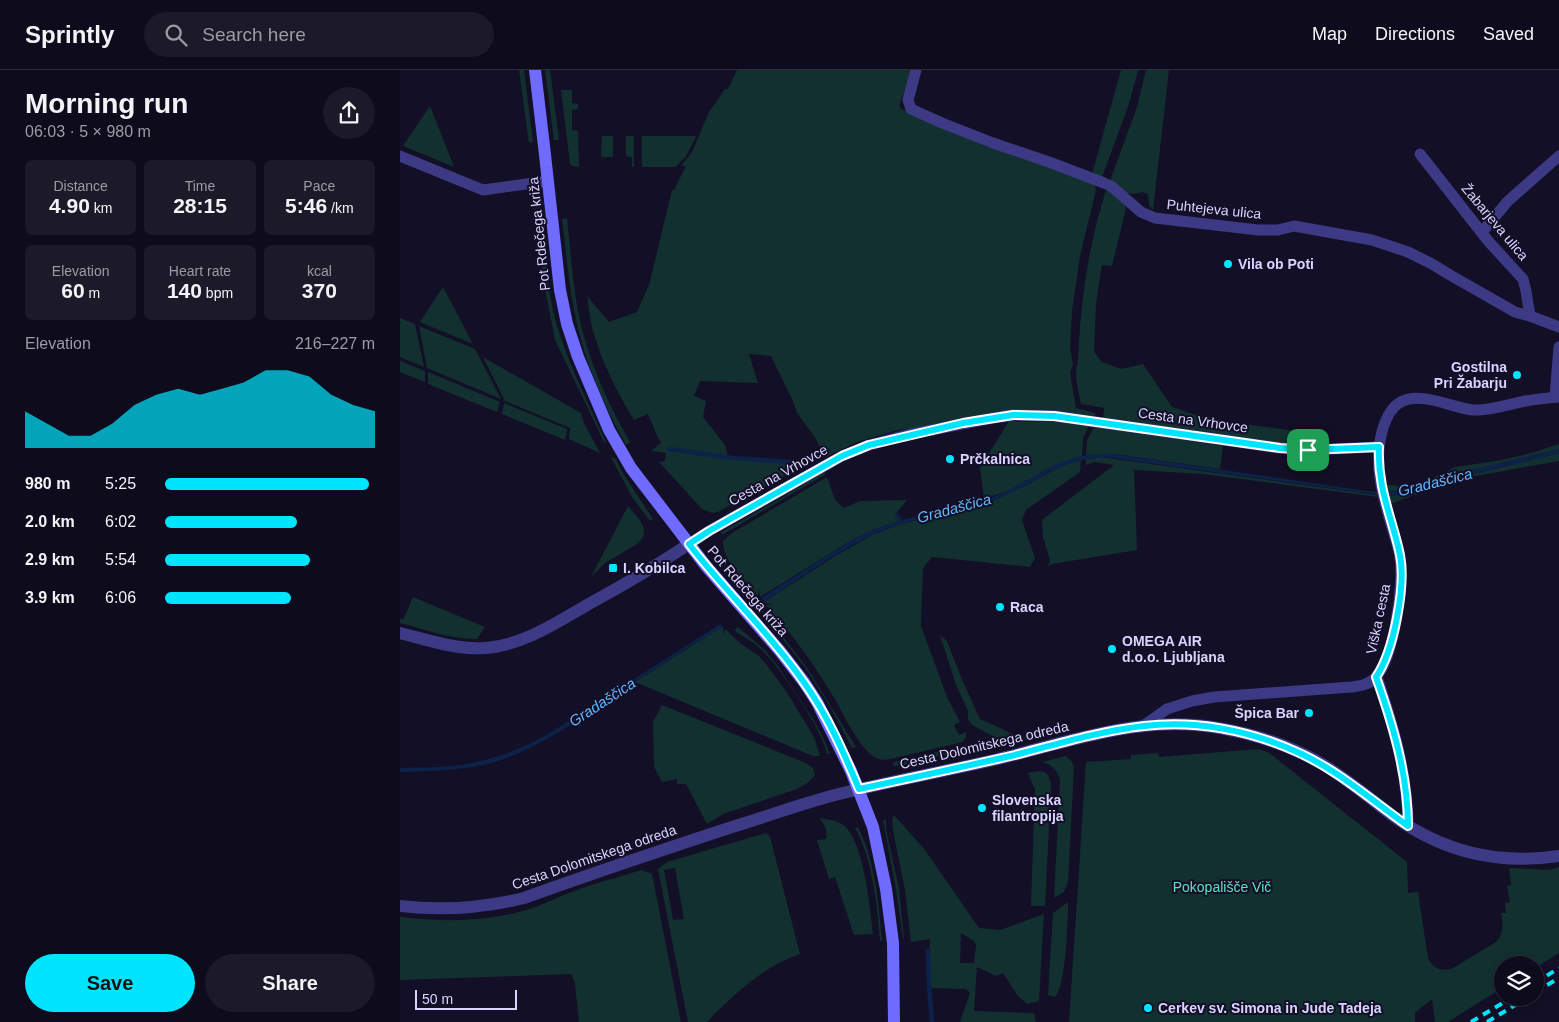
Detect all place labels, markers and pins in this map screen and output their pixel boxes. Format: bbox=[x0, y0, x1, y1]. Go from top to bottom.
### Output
place label: Vila ob Poti bbox=[1238, 256, 1314, 272]
marker: Vila ob Poti bbox=[1222, 258, 1234, 270]
place label: Gostilna Pri Žabarju bbox=[1434, 359, 1507, 391]
marker: Gostilna Pri Žabarju bbox=[1511, 369, 1523, 381]
pin bbox=[1287, 429, 1329, 471]
place label: Prčkalnica bbox=[960, 451, 1030, 467]
marker: Prčkalnica bbox=[944, 453, 956, 465]
place label: I. Kobilca bbox=[623, 560, 685, 576]
marker: I. Kobilca bbox=[607, 562, 619, 574]
place label: Raca bbox=[1010, 599, 1044, 615]
marker: Raca bbox=[994, 601, 1006, 613]
place label: OMEGA AIR d.o.o. Ljubljana bbox=[1122, 633, 1225, 665]
marker: OMEGA AIR d.o.o. Ljubljana bbox=[1106, 643, 1118, 655]
place label: Špica Bar bbox=[1234, 704, 1300, 721]
marker: Špica Bar bbox=[1303, 707, 1315, 719]
place label: Slovenska filantropija bbox=[992, 792, 1064, 824]
marker: Slovenska filantropija bbox=[976, 802, 988, 814]
place label: Cerkev sv. Simona in Jude Tadeja bbox=[1158, 1000, 1382, 1016]
marker: Cerkev sv. Simona in Jude Tadeja bbox=[1142, 1002, 1154, 1014]

